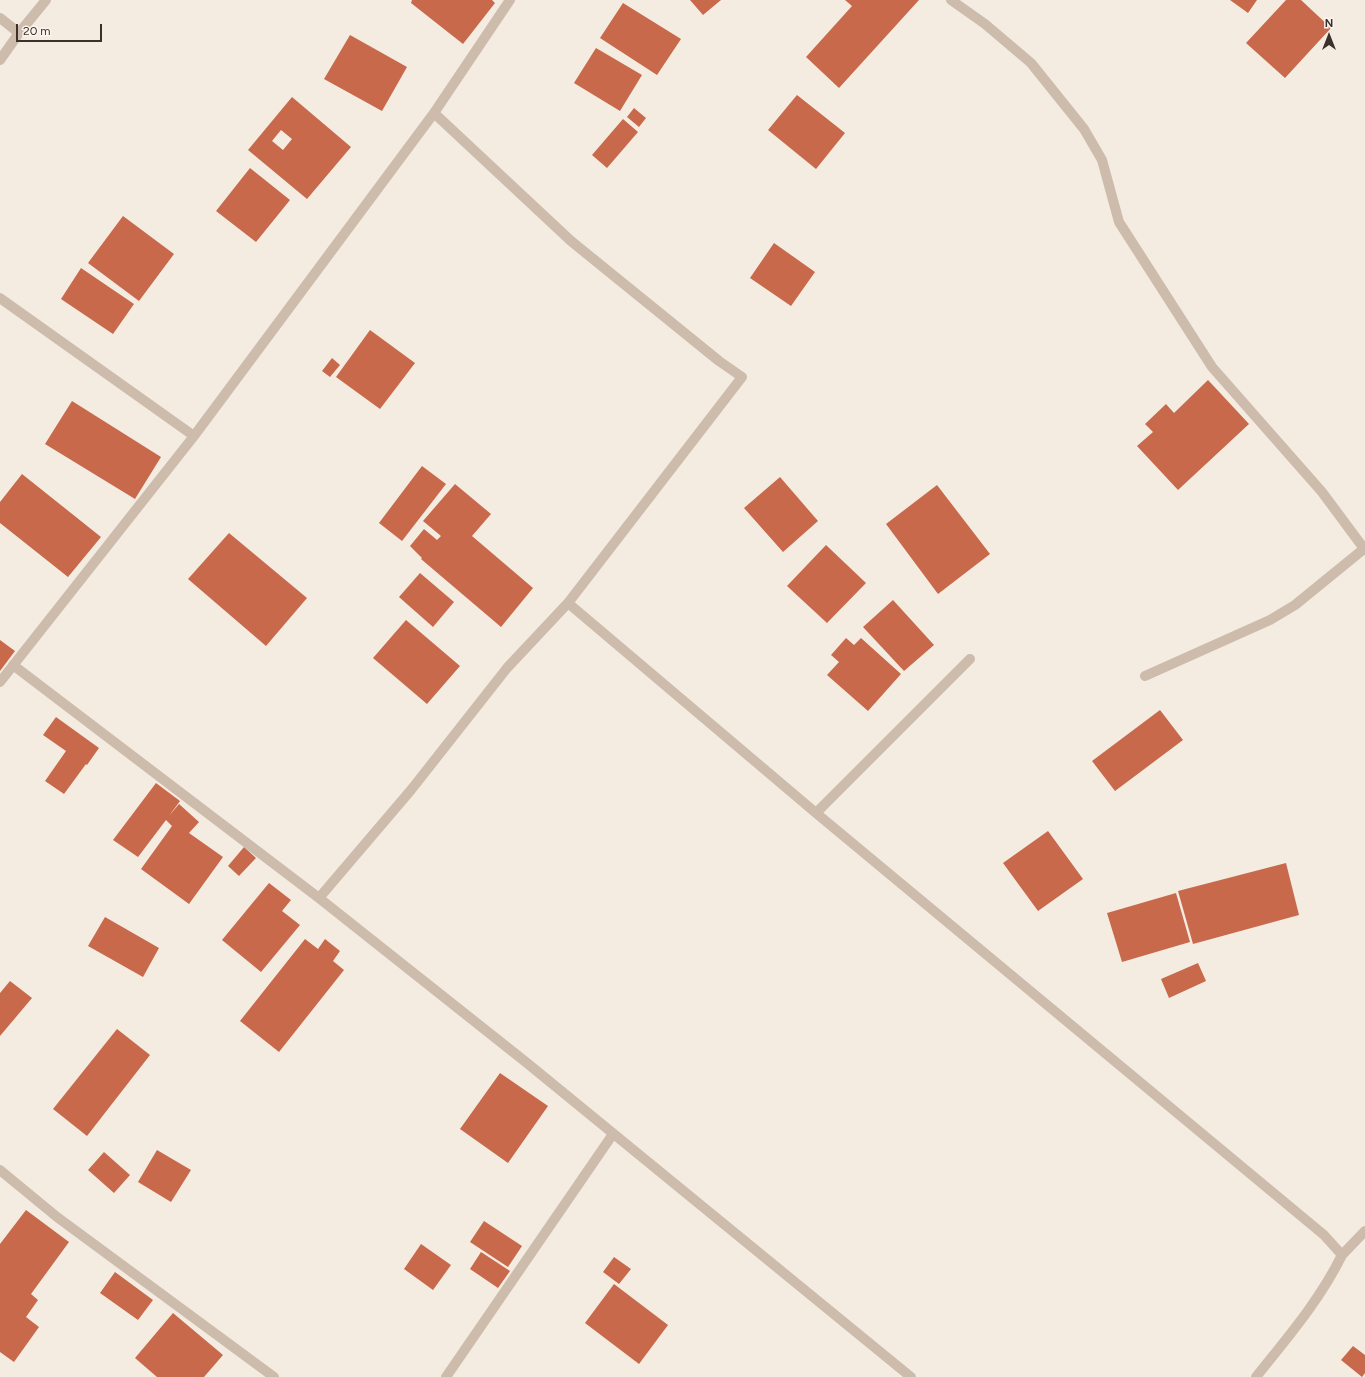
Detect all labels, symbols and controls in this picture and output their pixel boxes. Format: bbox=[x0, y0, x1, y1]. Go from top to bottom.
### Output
scale bar bbox=[18, 16, 104, 42]
north arrow bbox=[1309, 16, 1349, 56]
text: N bbox=[1325, 17, 1333, 30]
text: 20 m bbox=[23, 24, 51, 38]

